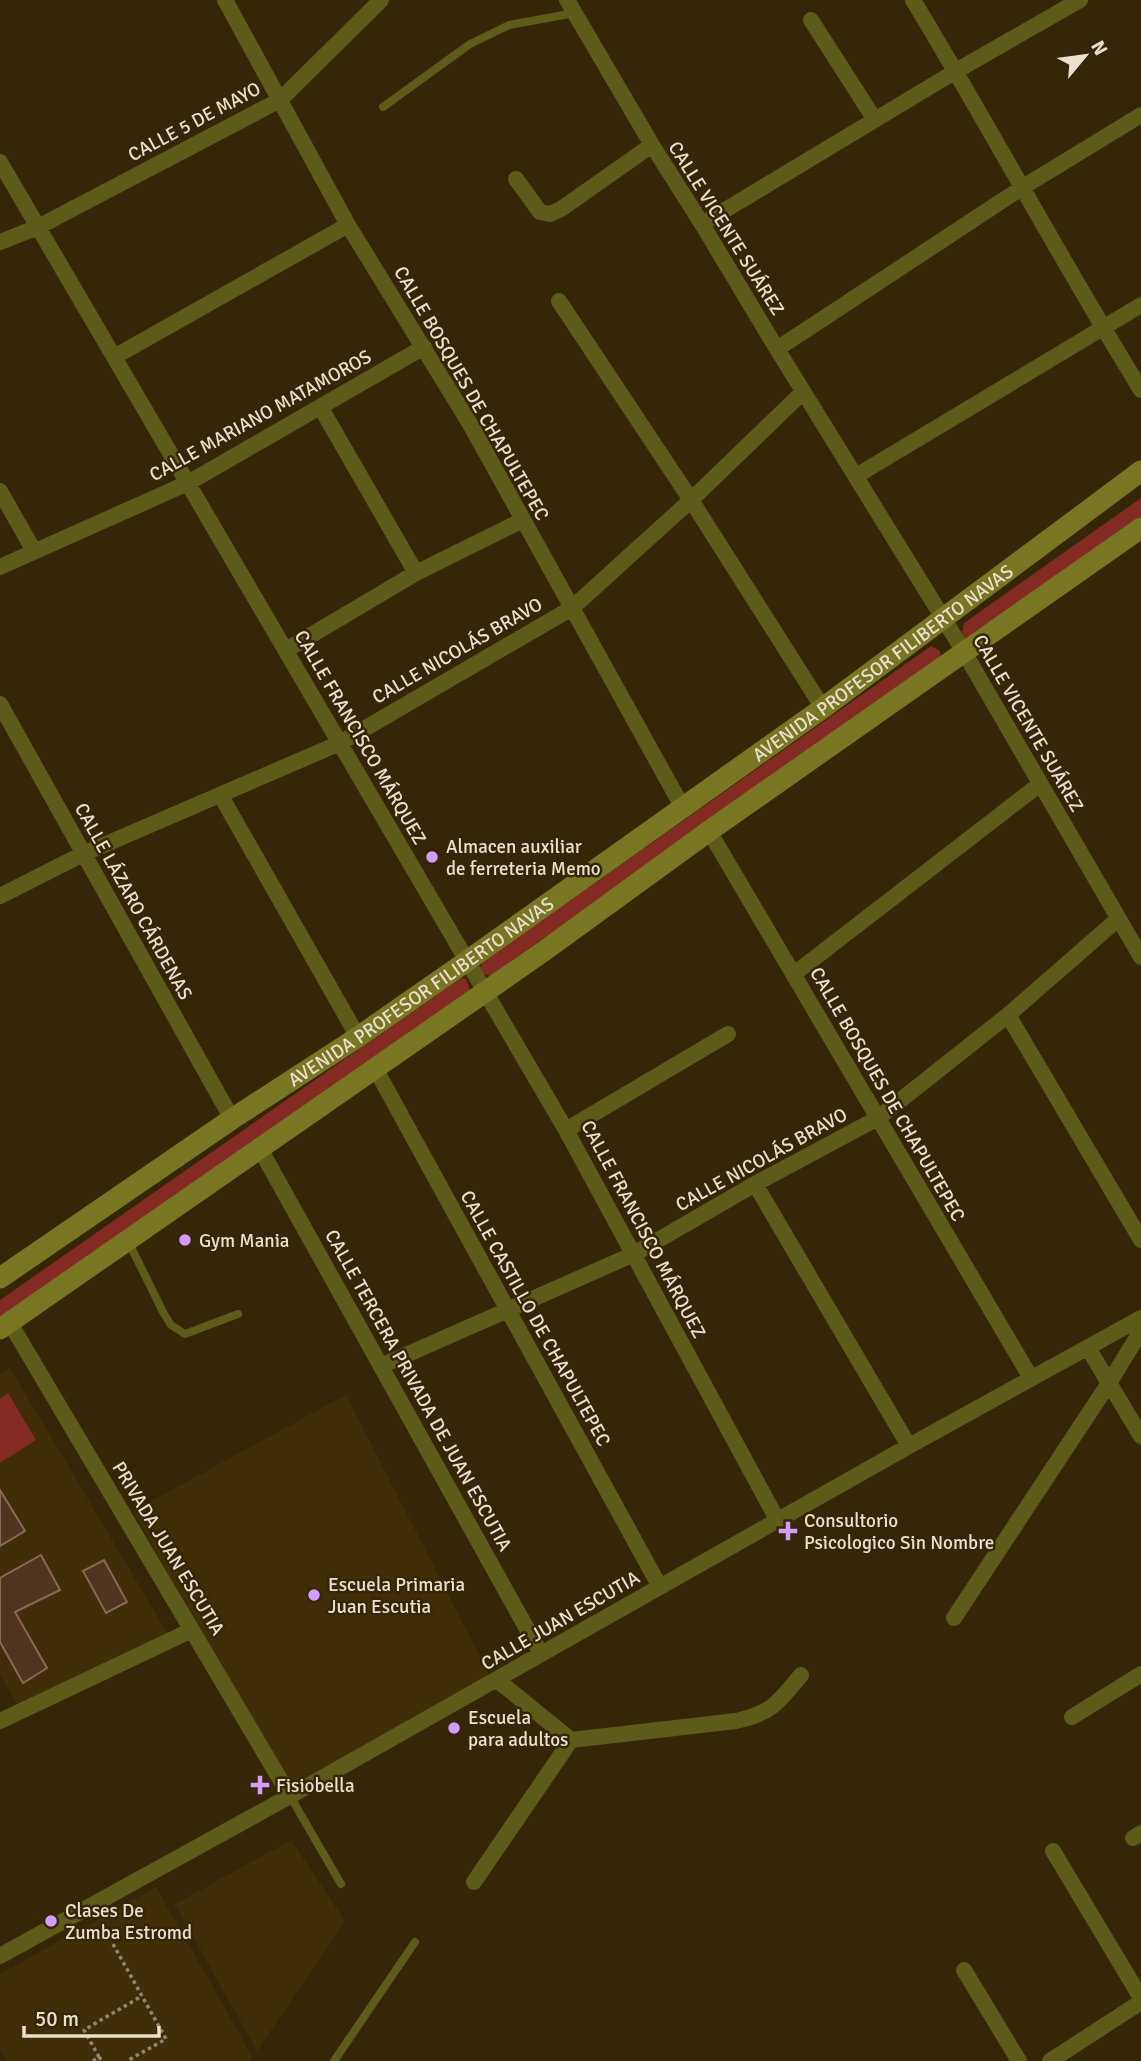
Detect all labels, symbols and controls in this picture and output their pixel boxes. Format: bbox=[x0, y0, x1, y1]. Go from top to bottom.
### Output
north arrow bbox=[1050, 21, 1120, 91]
text: N bbox=[1085, 37, 1113, 60]
street label: CALLE 5 DE MAYO bbox=[124, 77, 265, 167]
street label: CALLE VICENTE SUÁREZ bbox=[663, 137, 790, 320]
street label: CALLE BOSQUES DE CHAPULTEPEC bbox=[388, 262, 554, 525]
street label: CALLE MARIANO MATAMOROS bbox=[145, 345, 376, 487]
street label: AVENIDA PROFESOR FILIBERTO NAVAS bbox=[748, 559, 1018, 767]
street label: CALLE NICOLÁS BRAVO bbox=[368, 592, 547, 709]
street label: CALLE FRANCISCO MÁRQUEZ bbox=[289, 626, 431, 849]
street label: CALLE VICENTE SUÁREZ bbox=[968, 631, 1089, 816]
street label: CALLE LÁZARO CÁRDENAS bbox=[69, 799, 197, 1004]
place label: Almacen auxiliar de ferreteria Memo bbox=[446, 835, 601, 881]
marker: Almacen auxiliar de ferreteria Memo bbox=[424, 849, 440, 865]
street label: AVENIDA PROFESOR FILIBERTO NAVAS bbox=[284, 892, 559, 1092]
street label: CALLE BOSQUES DE CHAPULTEPEC bbox=[804, 963, 970, 1226]
street label: CALLE NICOLÁS BRAVO bbox=[671, 1103, 852, 1217]
street label: CALLE FRANCISCO MÁRQUEZ bbox=[575, 1116, 711, 1343]
street label: CALLE CASTILLO DE CHAPULTEPEC bbox=[455, 1186, 616, 1451]
street label: CALLE TERCERA PRIVADA DE JUAN ESCUTIA bbox=[319, 1225, 517, 1556]
place label: Gym Mania bbox=[199, 1229, 289, 1253]
marker: Gym Mania bbox=[177, 1232, 193, 1248]
street label: PRIVADA JUAN ESCUTIA bbox=[107, 1457, 230, 1640]
place label: Consultorio Psicologico Sin Nombre bbox=[804, 1509, 994, 1555]
marker: Consultorio Psicologico Sin Nombre bbox=[778, 1521, 798, 1541]
street label: CALLE JUAN ESCUTIA bbox=[477, 1566, 644, 1676]
place label: Escuela Primaria Juan Escutia bbox=[328, 1573, 465, 1619]
marker: Escuela Primaria Juan Escutia bbox=[306, 1587, 322, 1603]
place label: Escuela para adultos bbox=[468, 1706, 568, 1752]
marker: Escuela para adultos bbox=[446, 1720, 462, 1736]
place label: Fisiobella bbox=[276, 1774, 355, 1798]
marker: Fisiobella bbox=[250, 1775, 270, 1795]
place label: Clases De Zumba Estromd bbox=[65, 1899, 192, 1945]
marker: Clases De Zumba Estromd bbox=[43, 1913, 59, 1929]
scale bar bbox=[24, 1994, 159, 2038]
text: 50 m bbox=[35, 2006, 79, 2032]

